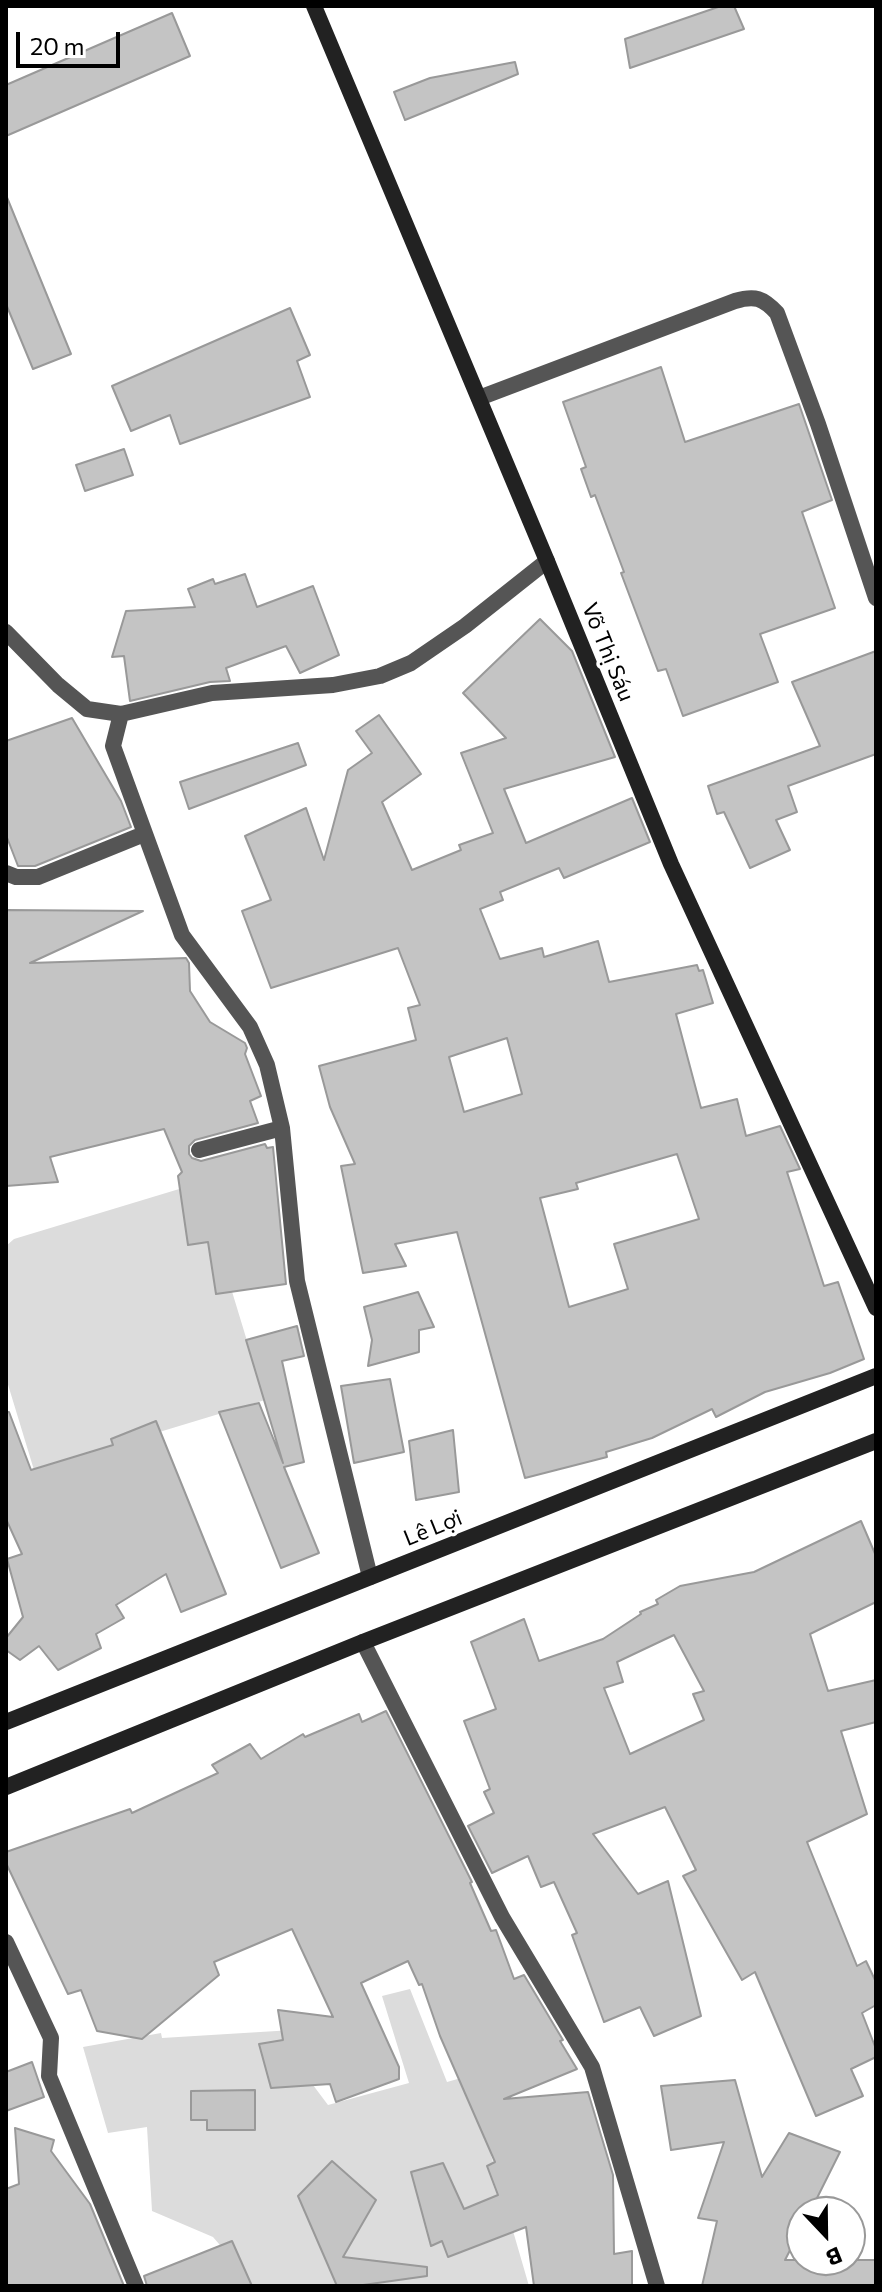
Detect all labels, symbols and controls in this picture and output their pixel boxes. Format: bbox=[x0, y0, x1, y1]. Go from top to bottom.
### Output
scale bar bbox=[20, 16, 124, 66]
text: 20 m bbox=[30, 31, 84, 60]
street label: Võ Thị Sáu bbox=[576, 599, 640, 705]
street label: Lê Lợi bbox=[400, 1504, 466, 1552]
north arrow bbox=[786, 2196, 866, 2276]
text: B bbox=[823, 2242, 846, 2272]

